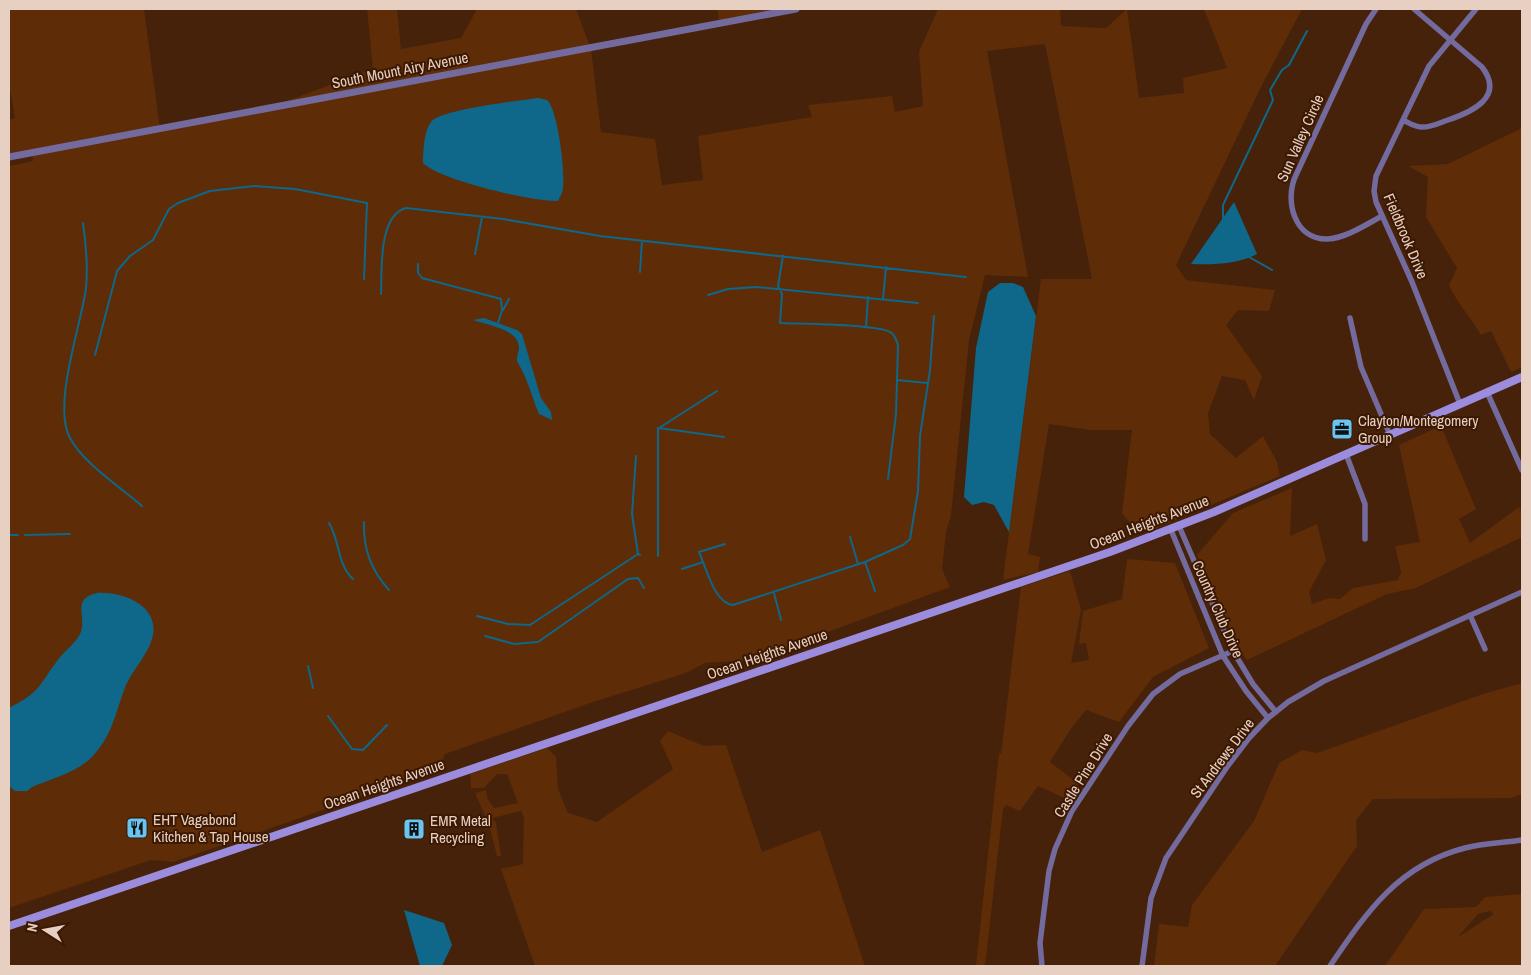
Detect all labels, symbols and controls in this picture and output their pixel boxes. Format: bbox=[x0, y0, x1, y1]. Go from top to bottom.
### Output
street label: South Mount Airy Avenue bbox=[330, 46, 470, 94]
street label: Sun Valley Circle bbox=[1271, 91, 1329, 185]
street label: Fieldbrook Drive bbox=[1379, 190, 1433, 282]
place label: Clayton/Montegomery Group bbox=[1358, 410, 1479, 448]
office icon: Clayton/Montegomery Group bbox=[1330, 417, 1354, 441]
street label: Ocean Heights Avenue bbox=[1086, 490, 1212, 554]
street label: Country Club Drive bbox=[1187, 557, 1249, 661]
street label: Ocean Heights Avenue bbox=[704, 623, 830, 684]
street label: St Andrews Drive bbox=[1185, 714, 1259, 802]
street label: Castle Pine Drive bbox=[1049, 728, 1118, 821]
street label: Ocean Heights Avenue bbox=[321, 753, 447, 814]
place label: EHT Vagabond Kitchen & Tap House bbox=[153, 809, 269, 847]
place label: EMR Metal Recycling bbox=[430, 810, 491, 848]
restaurant icon: EHT Vagabond Kitchen & Tap House bbox=[125, 816, 149, 840]
building icon: EMR Metal Recycling bbox=[402, 817, 426, 841]
north arrow bbox=[20, 905, 70, 955]
text: N bbox=[23, 922, 42, 933]

